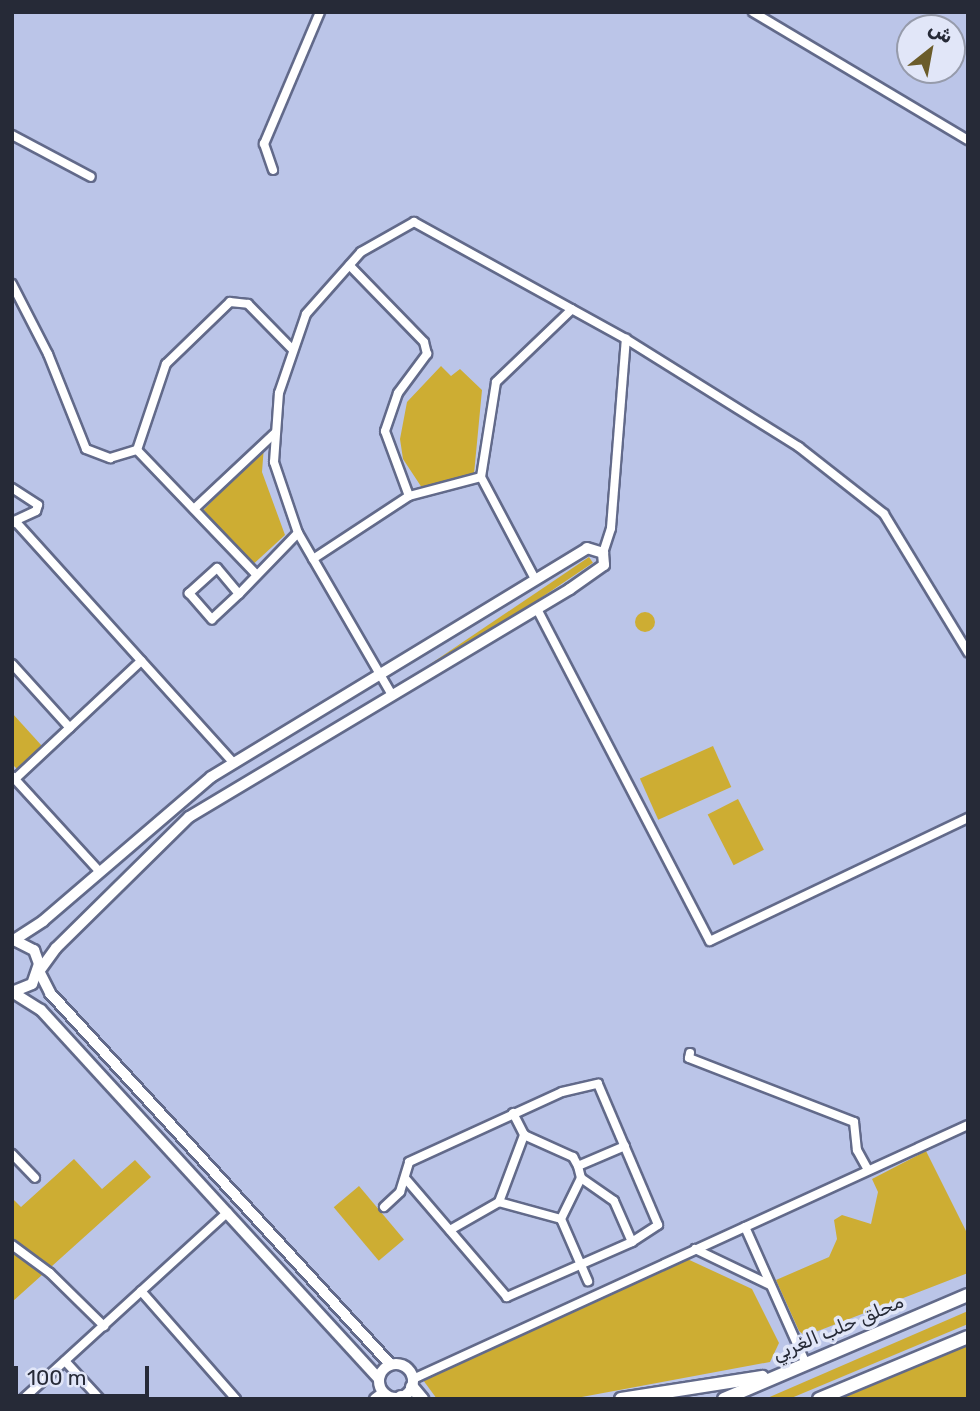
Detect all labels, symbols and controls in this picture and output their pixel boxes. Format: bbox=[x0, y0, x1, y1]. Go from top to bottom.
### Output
north arrow bbox=[896, 14, 966, 84]
text: ش bbox=[925, 16, 957, 48]
street label: محلق حلب الغربي bbox=[769, 1290, 907, 1366]
scale bar bbox=[18, 1352, 152, 1396]
text: 100 m bbox=[27, 1365, 86, 1390]

